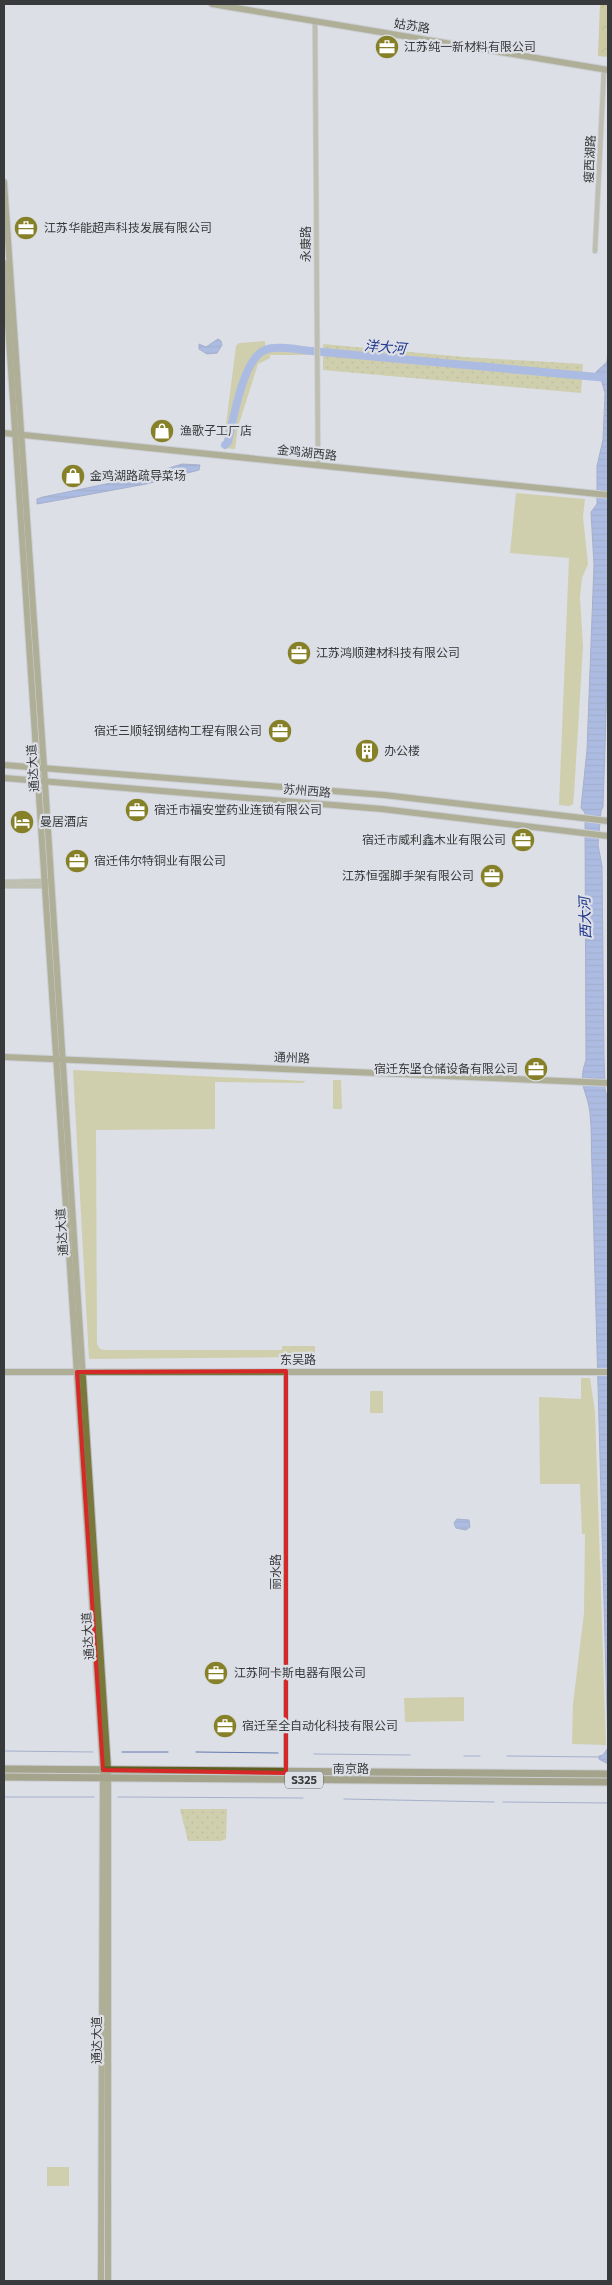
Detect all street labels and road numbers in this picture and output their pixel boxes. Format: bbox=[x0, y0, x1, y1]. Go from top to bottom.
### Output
street label: 姑苏路 bbox=[393, 15, 431, 35]
street label: 瘦西湖路 bbox=[581, 135, 597, 183]
street label: 永康路 bbox=[298, 226, 312, 262]
street label: 金鸡湖西路 bbox=[277, 442, 338, 462]
street label: 通达大道 bbox=[23, 744, 41, 793]
street label: 苏州西路 bbox=[283, 781, 332, 799]
street label: 通州路 bbox=[274, 1049, 310, 1065]
street label: 通达大道 bbox=[52, 1208, 70, 1257]
street label: 东吴路 bbox=[280, 1352, 316, 1366]
street label: 丽水路 bbox=[268, 1554, 282, 1590]
street label: 通达大道 bbox=[78, 1612, 96, 1661]
street label: 南京路 bbox=[333, 1761, 369, 1775]
road number: S325 bbox=[285, 1772, 323, 1788]
street label: 通达大道 bbox=[89, 2016, 103, 2064]

